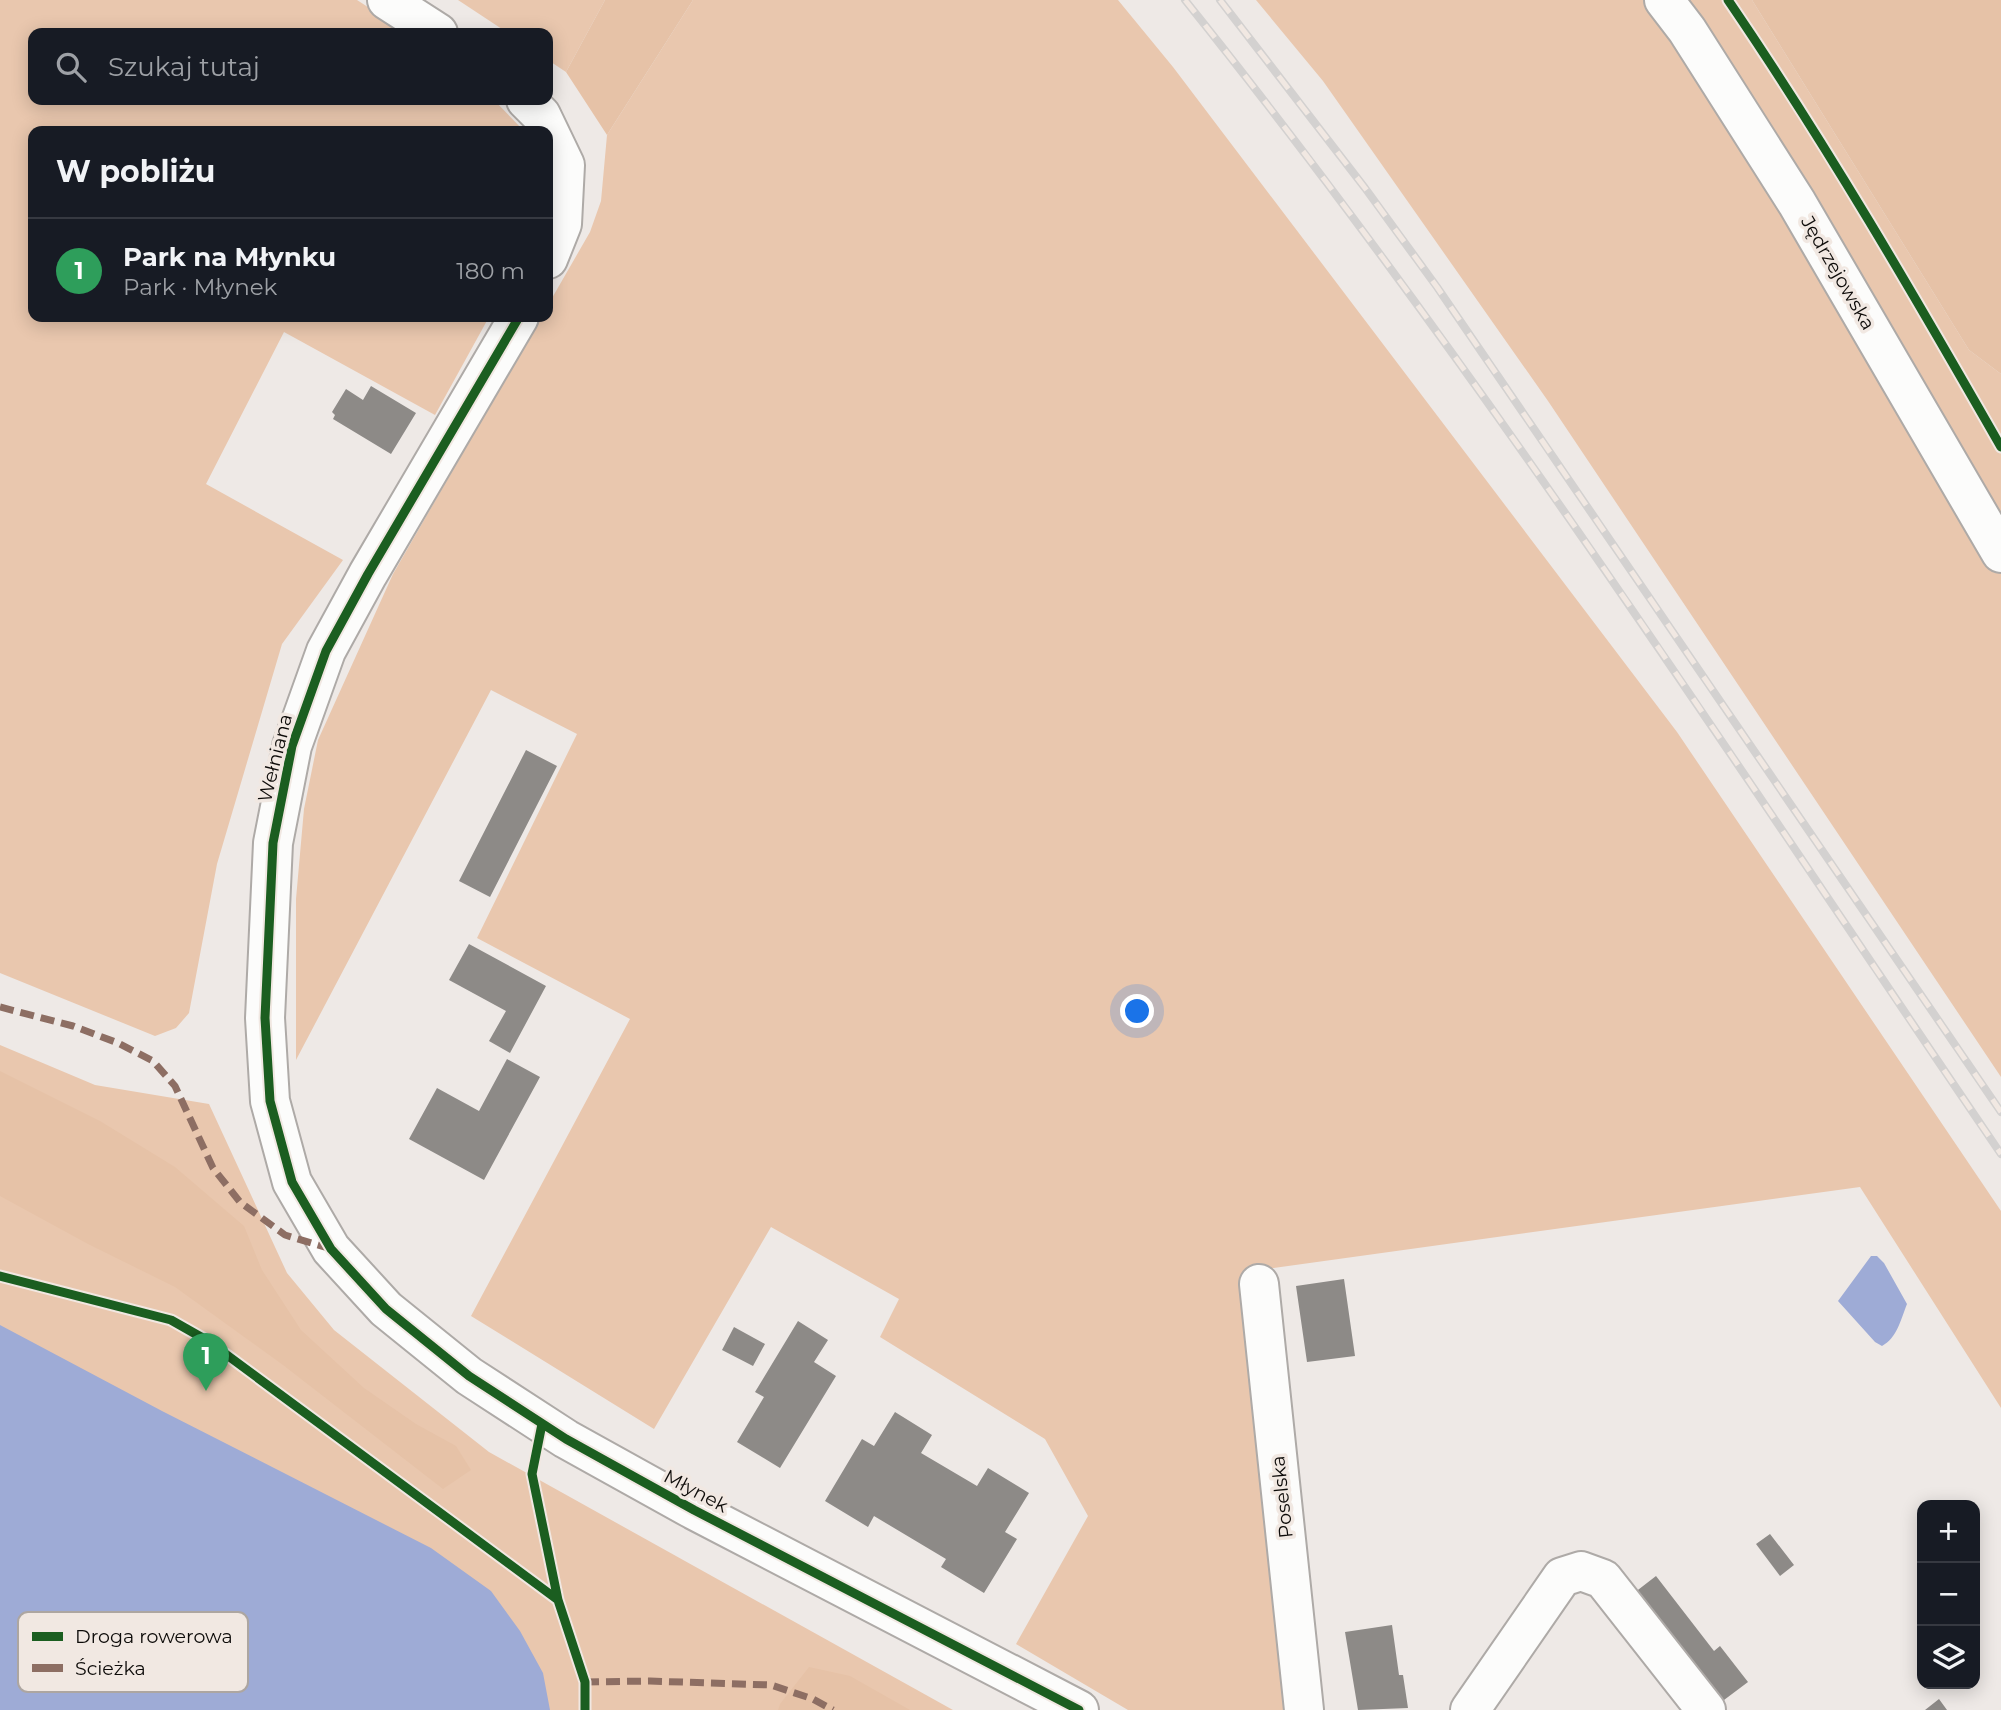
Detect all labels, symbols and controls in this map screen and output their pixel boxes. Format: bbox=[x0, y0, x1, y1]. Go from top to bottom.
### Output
search box bbox=[28, 28, 553, 105]
icon: search bbox=[52, 48, 90, 86]
text: Szukaj tutaj bbox=[108, 51, 260, 83]
text: W pobliżu bbox=[56, 153, 215, 190]
street label: Jędrzejowska bbox=[1796, 211, 1880, 334]
text: Park na Młynku bbox=[123, 241, 336, 273]
text: 1 bbox=[74, 257, 84, 285]
text: 180 m bbox=[456, 257, 525, 285]
text: Park · Młynek bbox=[123, 273, 277, 301]
street label: Wełniana bbox=[253, 712, 297, 804]
your location bbox=[1120, 994, 1154, 1028]
pin: 1 bbox=[183, 1333, 229, 1391]
street label: Poselska bbox=[1266, 1455, 1298, 1539]
street label: Młynek bbox=[660, 1465, 733, 1518]
map controls bbox=[1917, 1500, 1980, 1689]
button: + bbox=[1917, 1500, 1980, 1563]
button: − bbox=[1917, 1563, 1980, 1626]
legend bbox=[18, 1612, 248, 1692]
text: Droga rowerowa bbox=[75, 1625, 233, 1648]
button: layers bbox=[1917, 1626, 1980, 1689]
text: Ścieżka bbox=[75, 1657, 146, 1680]

